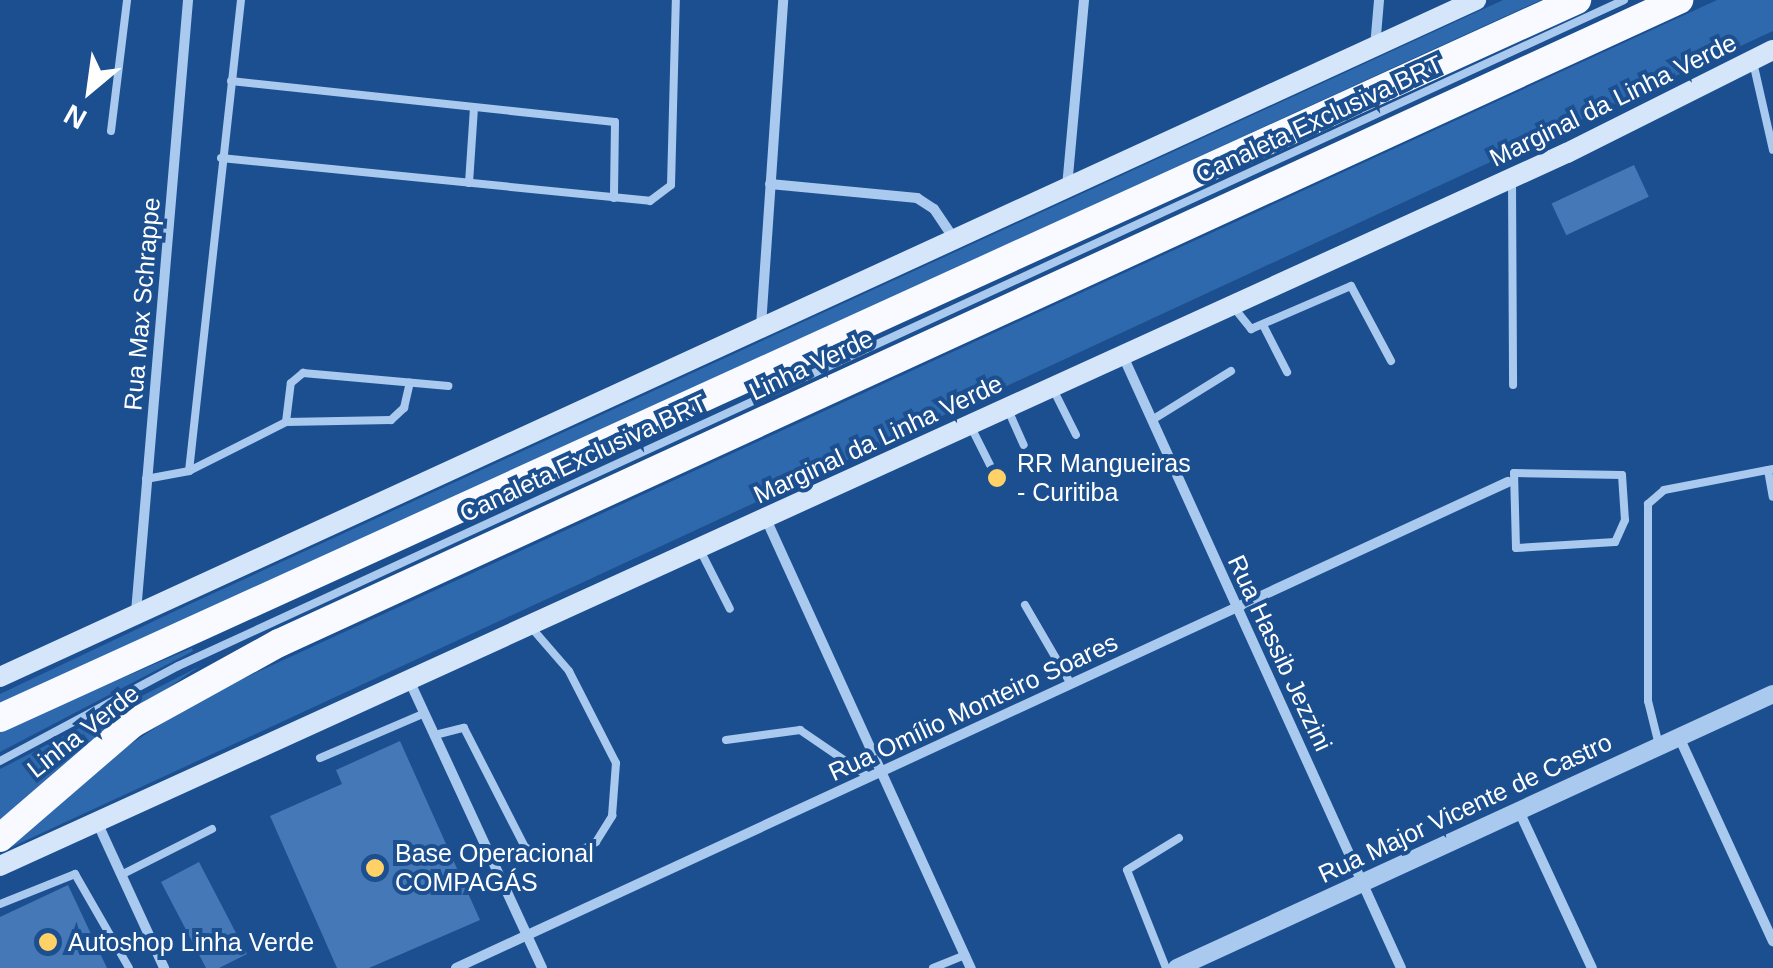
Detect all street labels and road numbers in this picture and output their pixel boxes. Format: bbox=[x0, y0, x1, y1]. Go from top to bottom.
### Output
street label: Marginal da Linha Verde bbox=[1485, 27, 1741, 173]
street label: Canaleta Exclusiva BRT bbox=[1191, 49, 1447, 189]
street label: Rua Max Schrappe bbox=[118, 196, 166, 412]
street label: Linha Verde bbox=[744, 323, 878, 407]
street label: Marginal da Linha Verde bbox=[749, 368, 1007, 510]
street label: Canaleta Exclusiva BRT bbox=[455, 388, 711, 528]
street label: Rua Hassib Jezzini bbox=[1221, 550, 1339, 756]
street label: Rua Omílio Monteiro Soares bbox=[824, 627, 1122, 787]
street label: Linha Verde bbox=[21, 678, 145, 784]
street label: Rua Major Vicente de Castro bbox=[1313, 727, 1617, 889]

